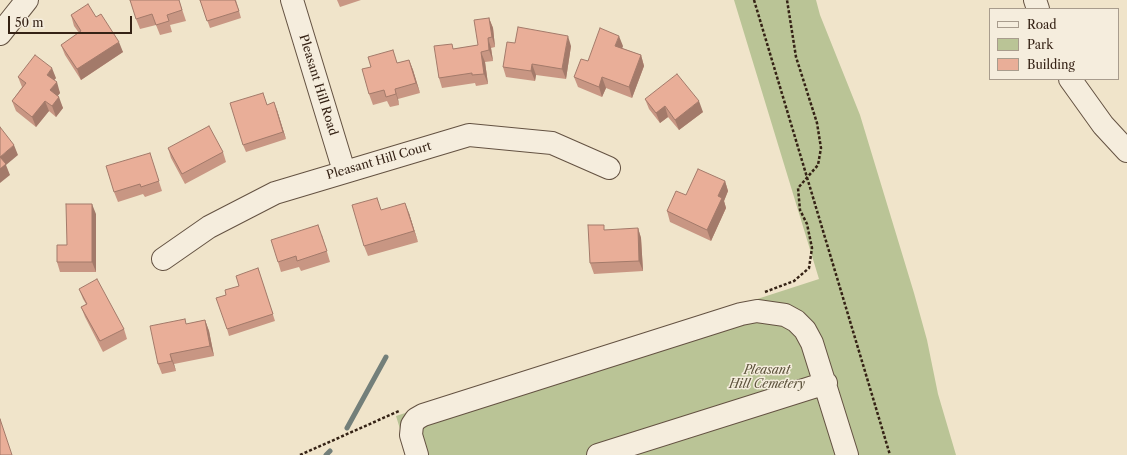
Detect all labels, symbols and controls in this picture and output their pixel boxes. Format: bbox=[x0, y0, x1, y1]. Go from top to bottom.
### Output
scale bar bbox=[10, 8, 134, 34]
legend bbox=[989, 8, 1119, 80]
text: 50 m bbox=[15, 15, 44, 30]
text: Road bbox=[1027, 17, 1057, 32]
street label: Pleasant Hill Road bbox=[296, 33, 340, 137]
text: Park bbox=[1027, 37, 1053, 52]
text: Building bbox=[1027, 57, 1075, 72]
street label: Pleasant Hill Court bbox=[325, 139, 433, 183]
park label: Pleasant Hill Cemetery bbox=[729, 364, 805, 392]

